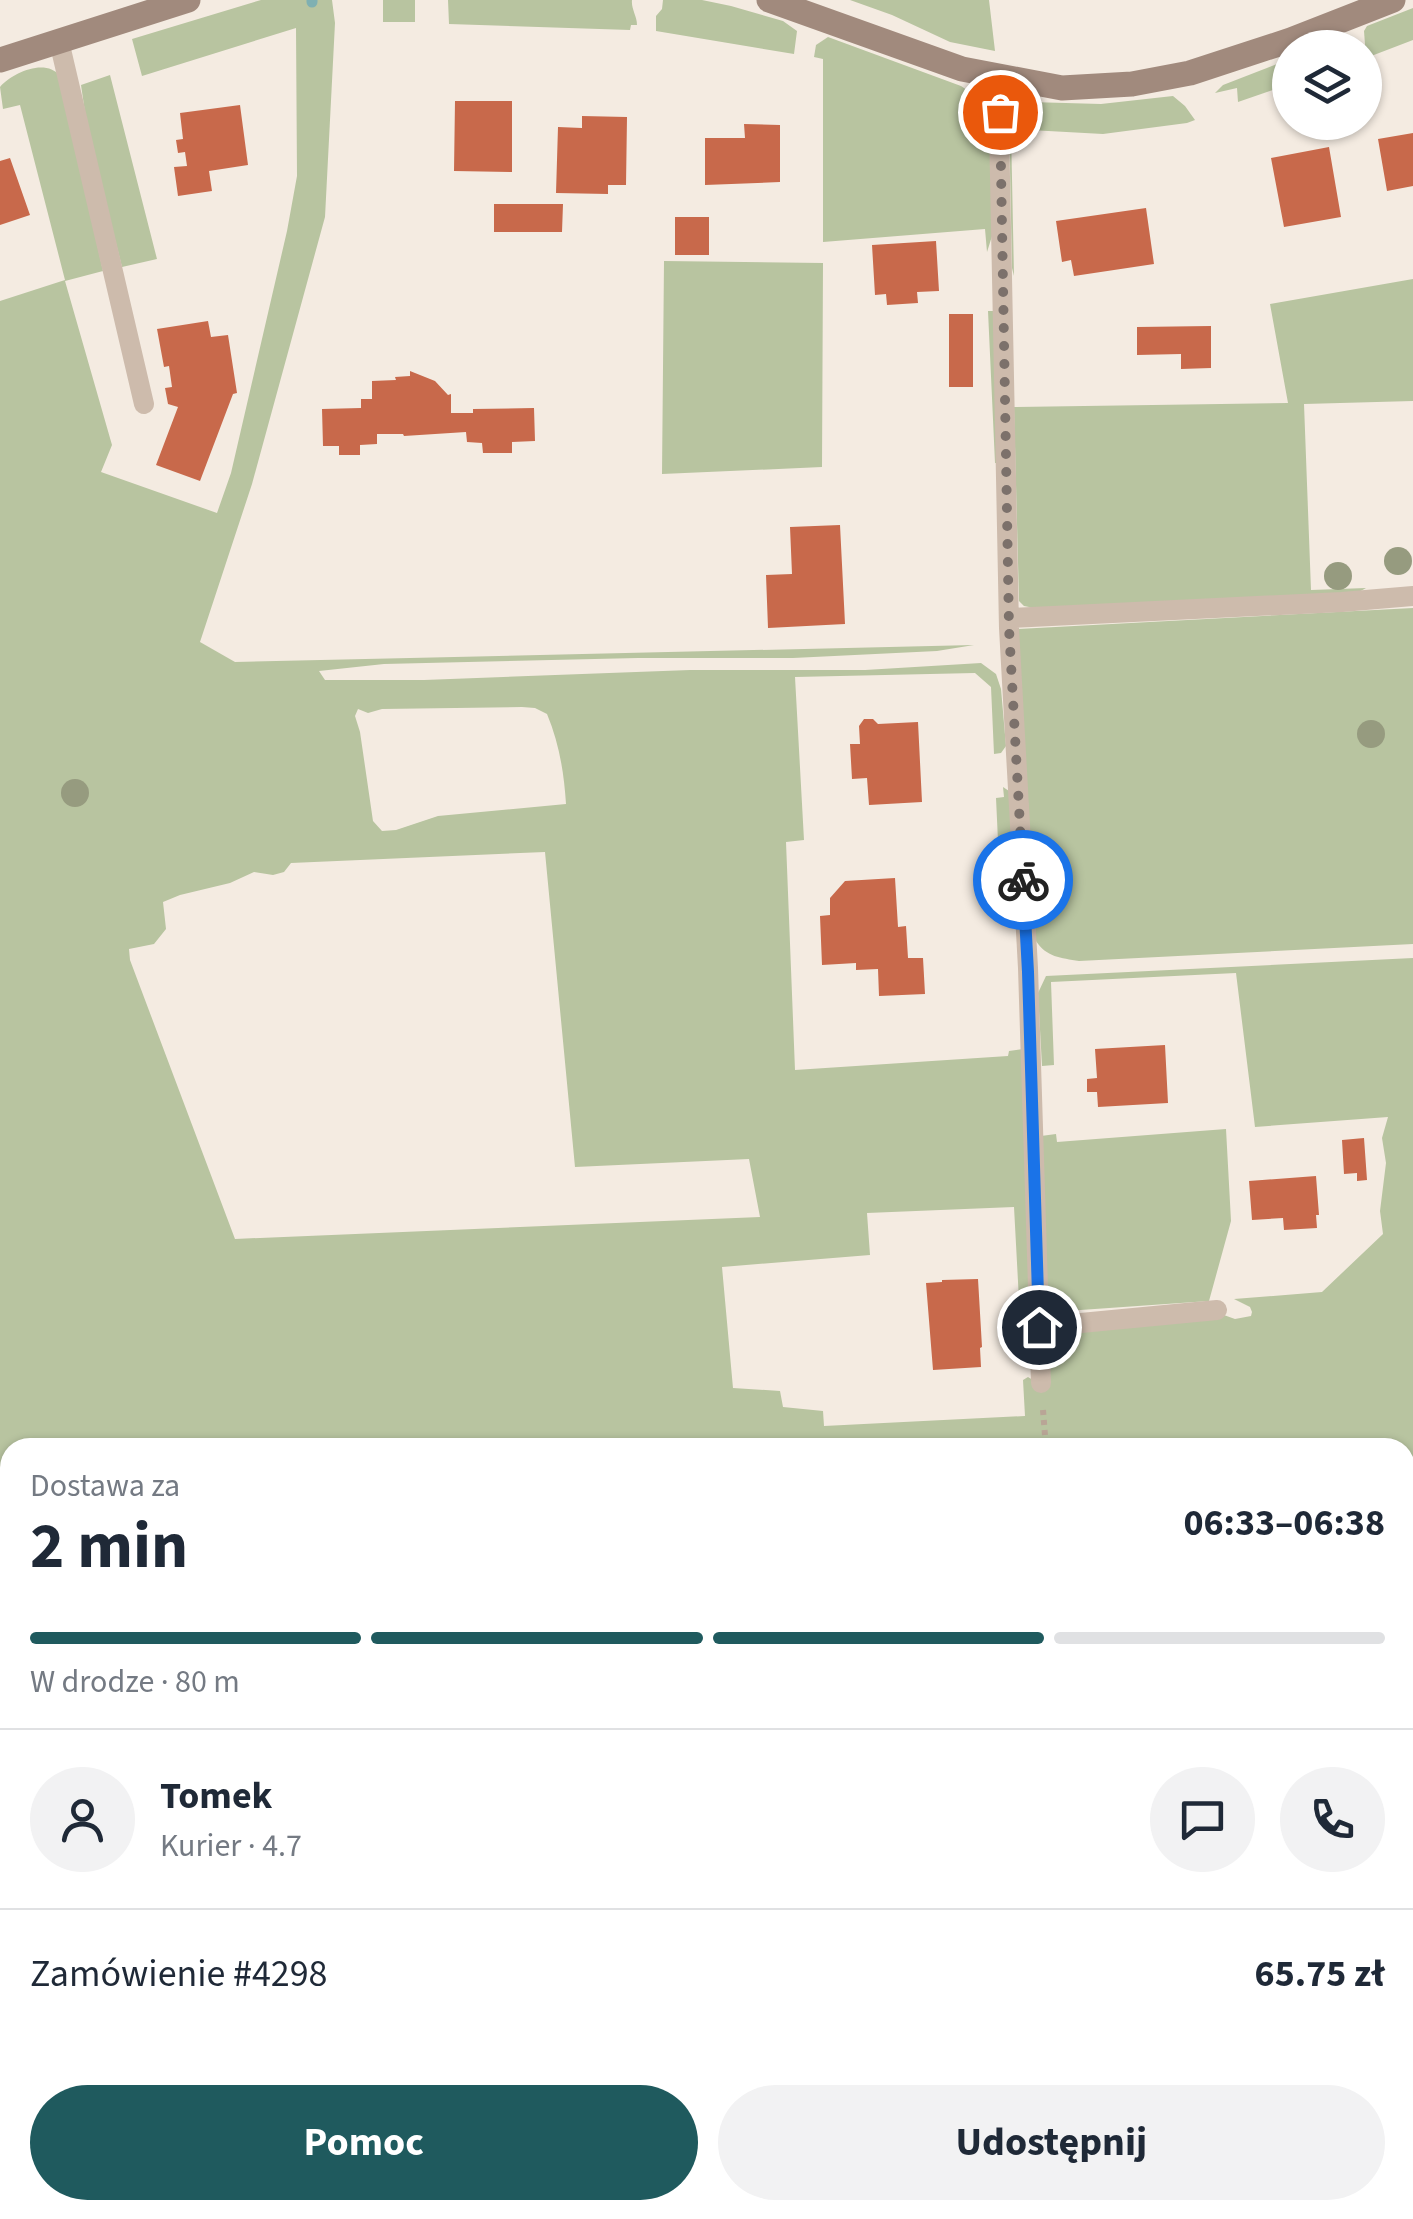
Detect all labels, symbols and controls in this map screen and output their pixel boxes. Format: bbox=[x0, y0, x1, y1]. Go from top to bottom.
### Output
map controls bbox=[1272, 30, 1382, 140]
button: layers bbox=[1272, 30, 1382, 140]
pin bbox=[958, 70, 1043, 155]
icon: bag bbox=[973, 85, 1028, 140]
courier bbox=[973, 830, 1073, 930]
icon: bike bbox=[996, 853, 1051, 908]
pin bbox=[997, 1285, 1082, 1370]
icon: home bbox=[1012, 1300, 1067, 1355]
text: Dostawa za bbox=[30, 1463, 180, 1509]
text: 06:33–06:38 bbox=[1183, 1496, 1385, 1550]
text: 2 min bbox=[30, 1500, 188, 1593]
text: W drodze · 80 m bbox=[30, 1659, 240, 1705]
button: person bbox=[30, 1767, 135, 1872]
button: chat bbox=[1150, 1767, 1255, 1872]
button: phone bbox=[1280, 1767, 1385, 1872]
text: Tomek bbox=[160, 1769, 272, 1823]
text: Kurier · 4.7 bbox=[160, 1823, 302, 1869]
text: Zamówienie #4298 bbox=[30, 1947, 328, 2001]
text: 65.75 zł bbox=[1255, 1947, 1385, 2001]
button: Pomoc bbox=[30, 2085, 698, 2200]
button: Udostępnij bbox=[718, 2085, 1385, 2200]

